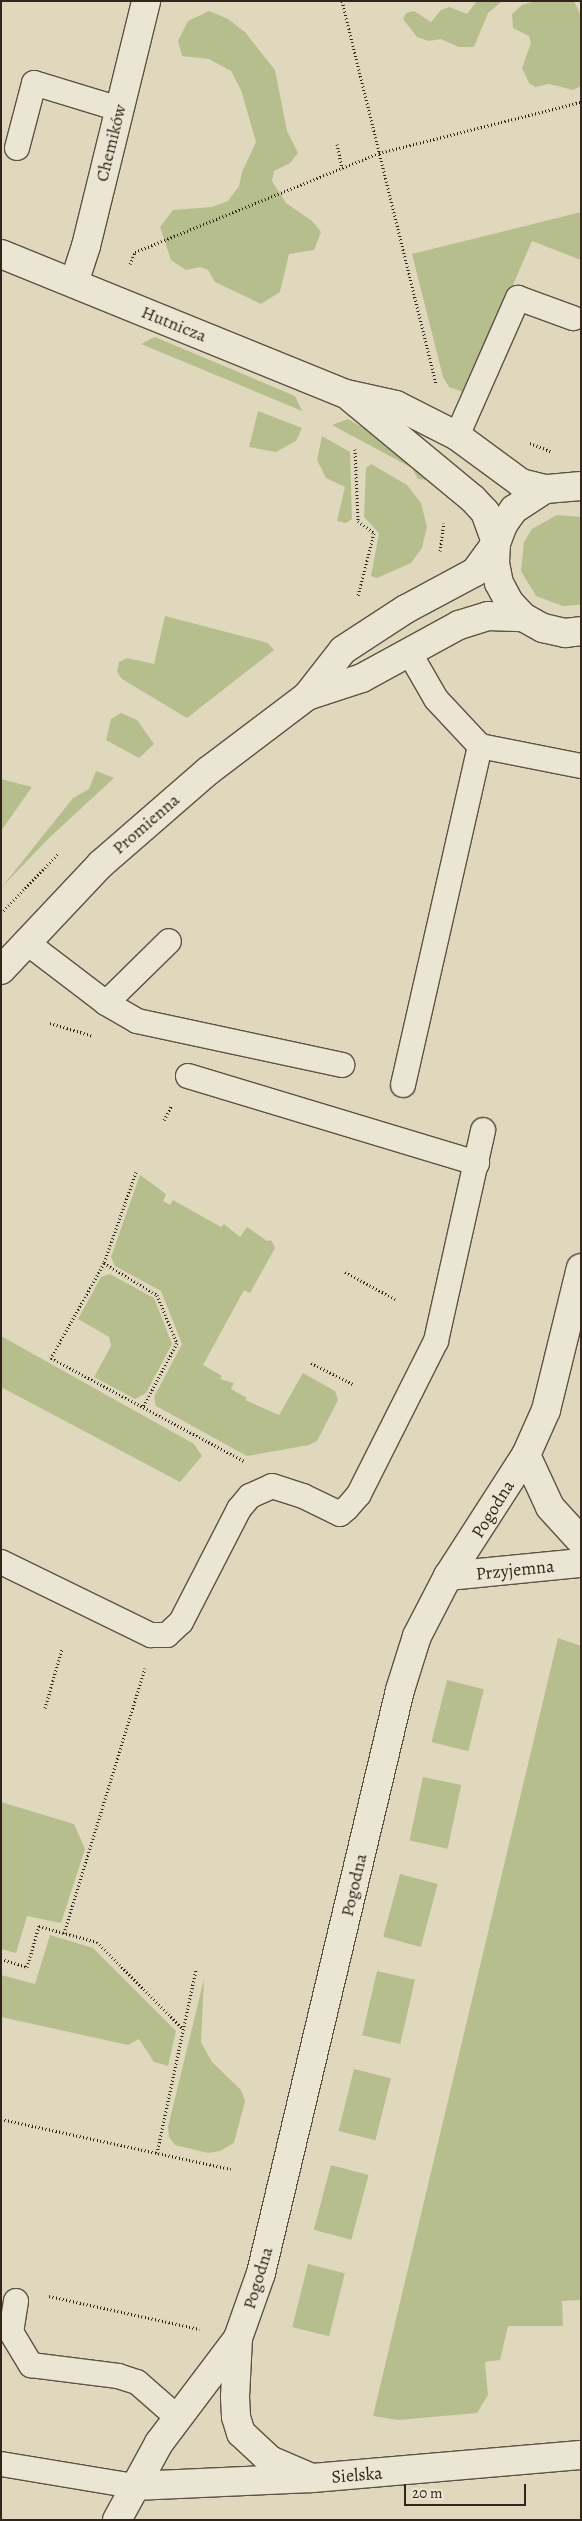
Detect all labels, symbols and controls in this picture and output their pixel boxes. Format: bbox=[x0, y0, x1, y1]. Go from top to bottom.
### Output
street label: Chemików bbox=[91, 102, 131, 184]
street label: Hutnicza bbox=[138, 301, 210, 347]
street label: Promienna bbox=[108, 789, 184, 859]
street label: Pogodna bbox=[467, 1476, 519, 1542]
street label: Przyjemna bbox=[475, 1555, 555, 1585]
street label: Pogodna bbox=[336, 1851, 372, 1919]
street label: Pogodna bbox=[238, 2244, 278, 2312]
street label: Sielska bbox=[331, 2462, 383, 2488]
scale bar bbox=[407, 2474, 530, 2506]
text: 20 m bbox=[412, 2483, 443, 2503]

